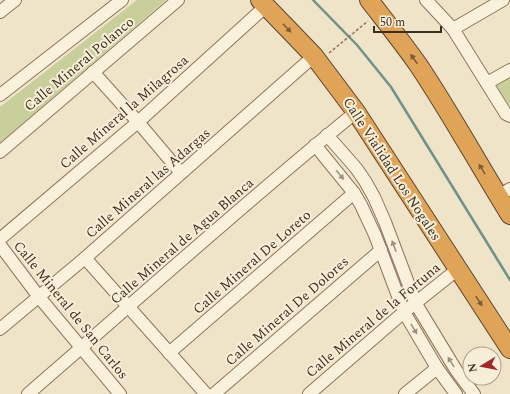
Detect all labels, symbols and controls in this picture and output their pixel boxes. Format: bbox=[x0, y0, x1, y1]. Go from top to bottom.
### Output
scale bar bbox=[374, 8, 441, 34]
street label: Calle Mineral Polanco bbox=[19, 12, 139, 116]
text: 50 m bbox=[380, 13, 405, 32]
one-way arrow bbox=[283, 23, 292, 33]
street label: Calle Mineral la Milagrosa bbox=[55, 50, 193, 174]
one-way arrow bbox=[410, 54, 418, 64]
street label: Calle Vialidad Los Nogales bbox=[338, 93, 446, 245]
street label: Calle Mineral las Adargas bbox=[81, 123, 215, 243]
one-way arrow bbox=[479, 163, 486, 175]
one-way arrow bbox=[335, 170, 344, 181]
street label: Calle Mineral de Agua Blanca bbox=[106, 173, 259, 309]
street label: Calle Mineral De Loreto bbox=[188, 205, 316, 319]
street label: Calle Mineral de San Carlos bbox=[8, 236, 134, 384]
one-way arrow bbox=[391, 240, 397, 252]
street label: Calle Mineral De Dolores bbox=[221, 251, 353, 371]
street label: Calle Mineral de la Fortuna bbox=[301, 257, 445, 383]
one-way arrow bbox=[475, 296, 483, 307]
one-way arrow bbox=[410, 324, 418, 334]
north arrow bbox=[462, 346, 502, 386]
one-way arrow bbox=[447, 357, 455, 367]
text: N bbox=[463, 362, 482, 374]

